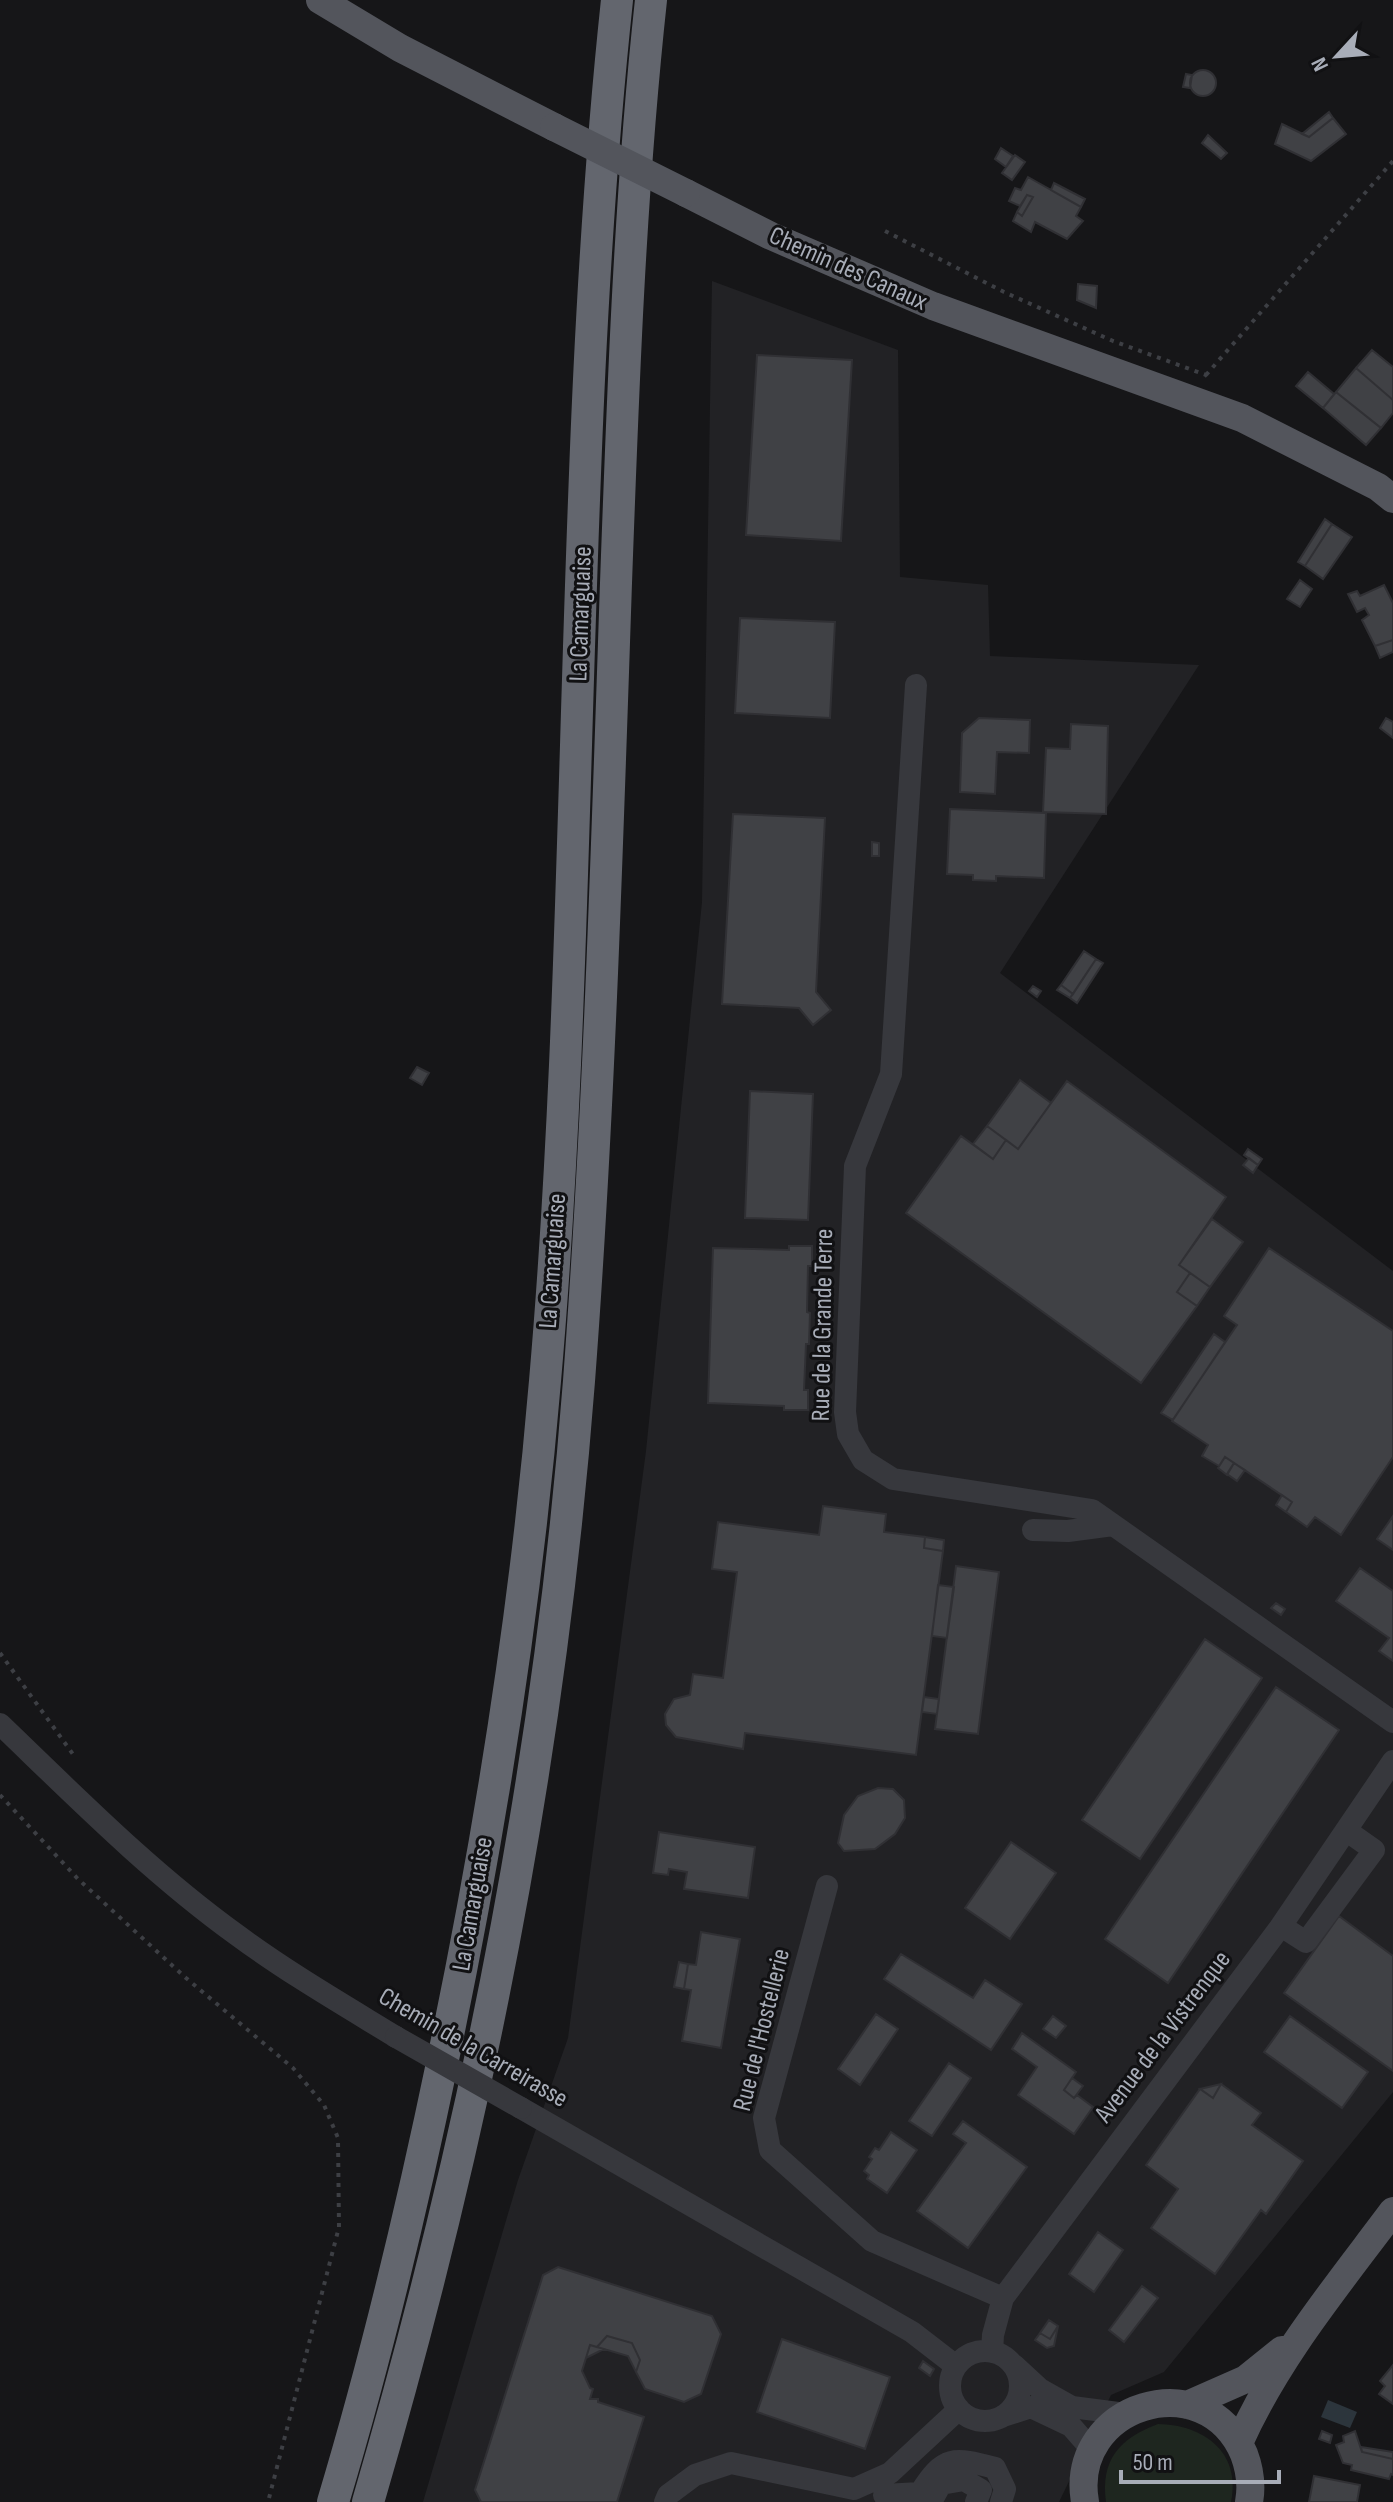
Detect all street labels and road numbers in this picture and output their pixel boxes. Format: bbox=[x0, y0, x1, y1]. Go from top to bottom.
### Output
street label: Chemin des Canaux bbox=[764, 220, 932, 318]
street label: La Camarguaise bbox=[563, 546, 599, 682]
street label: La Camarguaise bbox=[533, 1192, 573, 1330]
street label: Rue de la Grande Terre bbox=[806, 1228, 840, 1422]
street label: La Camarguaise bbox=[446, 1835, 500, 1973]
street label: Avenue de la Vistrenque bbox=[1088, 1945, 1238, 2130]
street label: Rue de l'Hostellerie bbox=[727, 1946, 797, 2114]
street label: Chemin de la Carreirasse bbox=[373, 1981, 573, 2115]

